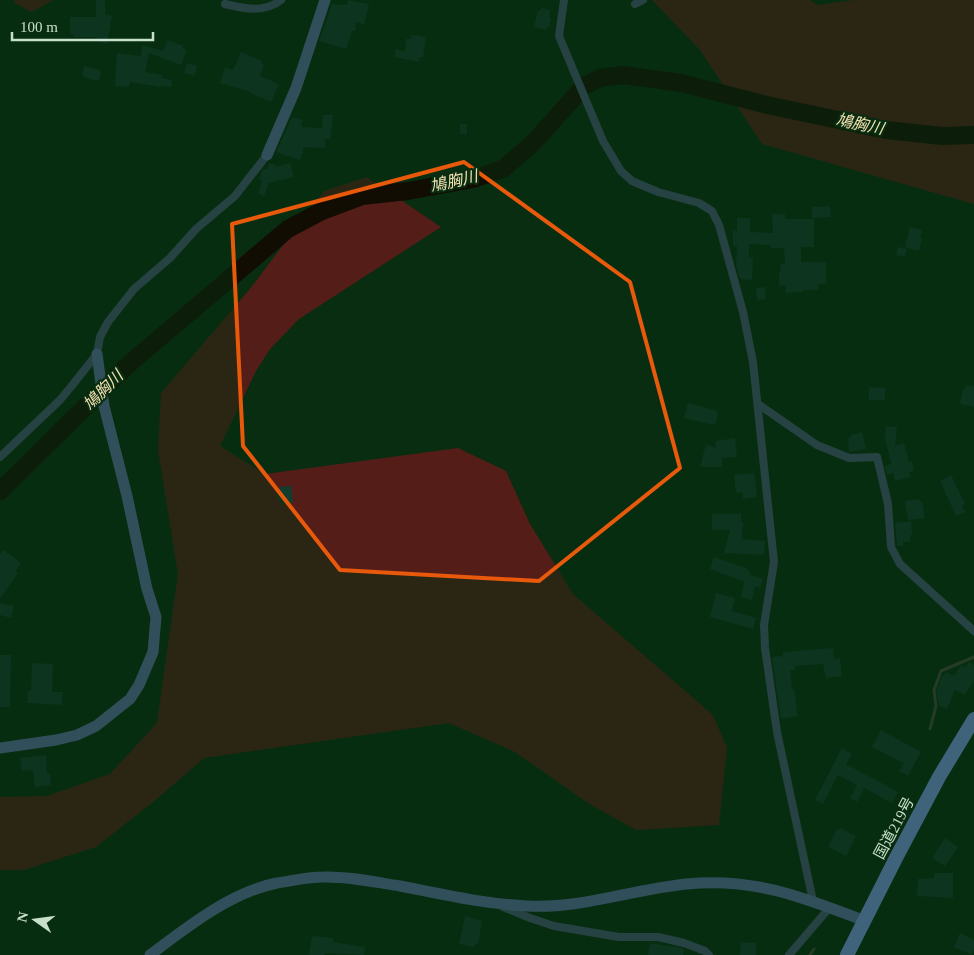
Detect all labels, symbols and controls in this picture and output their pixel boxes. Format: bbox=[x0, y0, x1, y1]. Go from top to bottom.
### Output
scale bar bbox=[12, 10, 154, 42]
text: 100 m bbox=[20, 19, 58, 35]
water label: 鳩胸川 bbox=[835, 111, 887, 138]
water label: 鳩胸川 bbox=[429, 167, 481, 195]
water label: 鳩胸川 bbox=[80, 366, 127, 413]
street label: 国道219号 bbox=[871, 794, 917, 862]
north arrow bbox=[10, 895, 60, 945]
text: N bbox=[14, 910, 31, 924]

